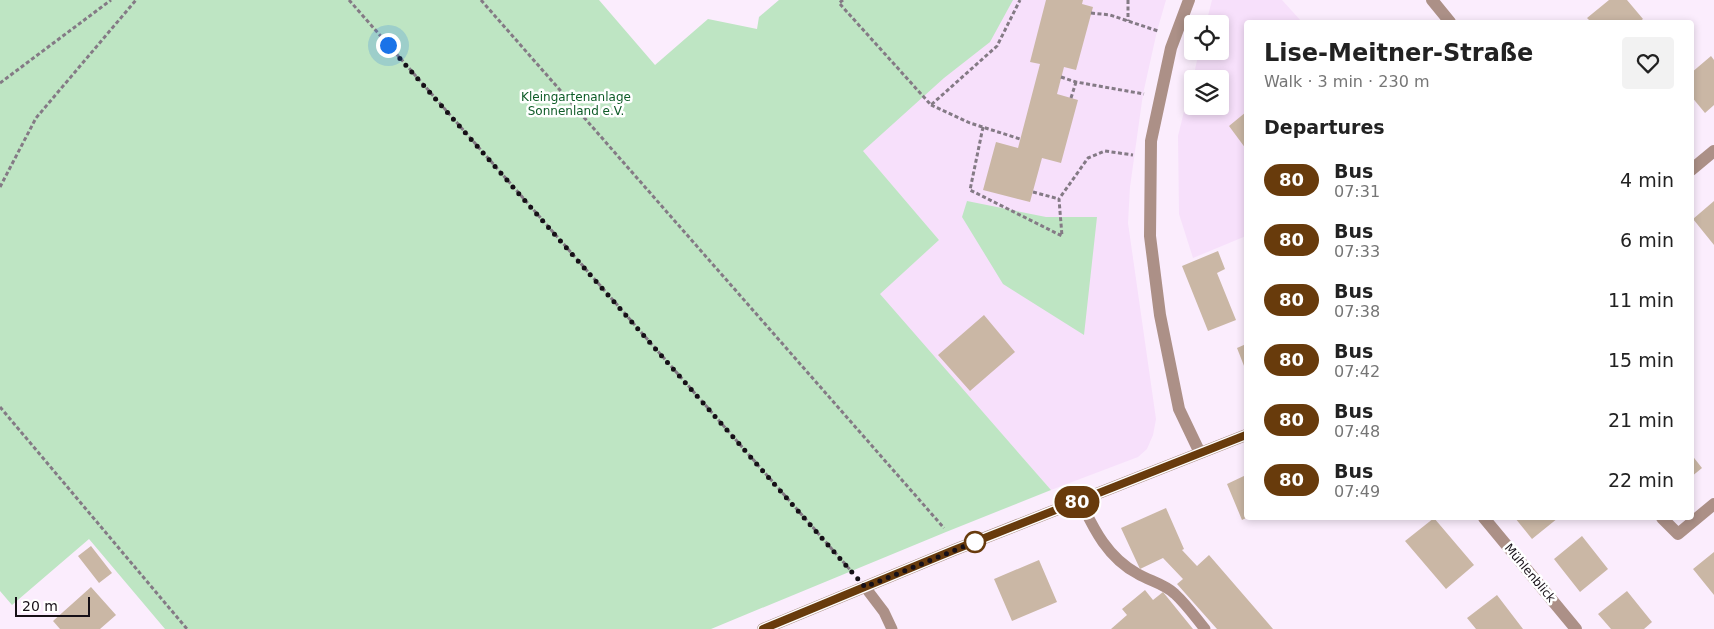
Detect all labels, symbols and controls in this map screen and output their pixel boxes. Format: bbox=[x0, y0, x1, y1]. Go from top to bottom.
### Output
map controls bbox=[1184, 15, 1229, 115]
button: locate bbox=[1184, 15, 1229, 60]
your location bbox=[376, 33, 401, 58]
button: heart bbox=[1622, 37, 1674, 89]
text: Lise-Meitner-Straße bbox=[1264, 39, 1533, 67]
button: layers bbox=[1184, 70, 1229, 115]
text: Walk · 3 min · 230 m bbox=[1264, 72, 1429, 91]
park label: Kleingartenanlage Sonnenland e.V. bbox=[521, 90, 631, 118]
text: Departures bbox=[1264, 116, 1385, 138]
text: Bus bbox=[1334, 160, 1373, 182]
text: 80 bbox=[1279, 169, 1304, 190]
text: 4 min bbox=[1620, 169, 1674, 191]
text: 07:31 bbox=[1334, 182, 1380, 201]
text: Bus bbox=[1334, 220, 1373, 242]
text: 80 bbox=[1279, 229, 1304, 250]
text: 6 min bbox=[1620, 229, 1674, 251]
text: 07:33 bbox=[1334, 242, 1380, 261]
text: Bus bbox=[1334, 280, 1373, 302]
text: 80 bbox=[1279, 289, 1304, 310]
text: 11 min bbox=[1608, 289, 1674, 311]
text: 07:38 bbox=[1334, 302, 1380, 321]
text: Bus bbox=[1334, 340, 1373, 362]
text: 80 bbox=[1279, 349, 1304, 370]
text: 15 min bbox=[1608, 349, 1674, 371]
text: 07:42 bbox=[1334, 362, 1380, 381]
text: Bus bbox=[1334, 400, 1373, 422]
text: 80 bbox=[1279, 409, 1304, 430]
text: 21 min bbox=[1608, 409, 1674, 431]
text: 07:48 bbox=[1334, 422, 1380, 441]
text: Bus bbox=[1334, 460, 1373, 482]
text: 80 bbox=[1279, 469, 1304, 490]
text: 22 min bbox=[1608, 469, 1674, 491]
text: 07:49 bbox=[1334, 482, 1380, 501]
line badge: 80 bbox=[1054, 486, 1100, 518]
text: 80 bbox=[1064, 491, 1090, 512]
unlabelled marker bbox=[964, 531, 986, 553]
street label: Mühlenblick bbox=[1502, 541, 1558, 605]
scale bar bbox=[15, 594, 90, 617]
text: 20 m bbox=[22, 598, 58, 614]

